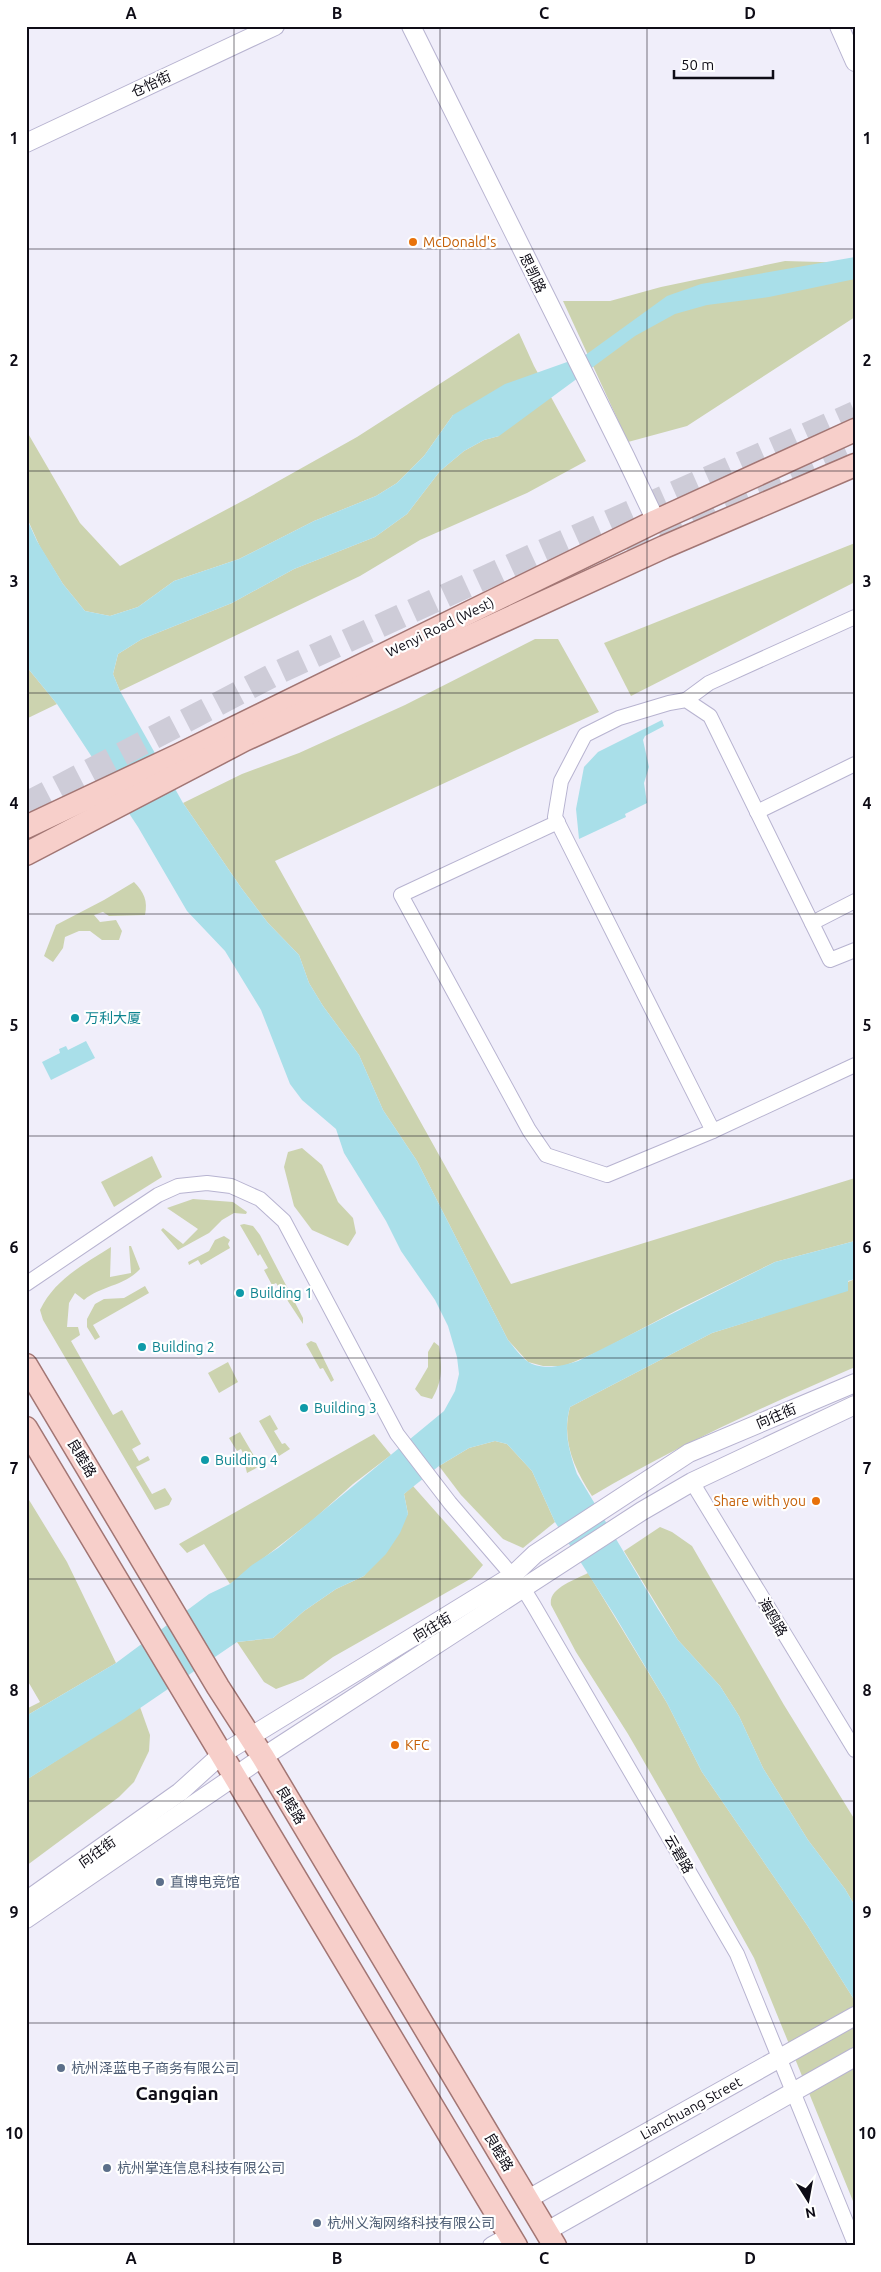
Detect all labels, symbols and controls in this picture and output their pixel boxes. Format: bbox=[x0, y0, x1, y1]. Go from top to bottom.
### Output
text: A bbox=[125, 4, 137, 22]
text: B bbox=[332, 4, 342, 22]
text: C bbox=[539, 4, 549, 22]
text: D bbox=[744, 4, 756, 22]
scale bar bbox=[674, 48, 772, 80]
text: 50 m bbox=[681, 56, 714, 73]
street label: 仓怡街 bbox=[129, 68, 173, 100]
text: 1 bbox=[9, 129, 19, 147]
text: 1 bbox=[862, 129, 872, 147]
place label: McDonald's bbox=[423, 234, 496, 250]
marker: McDonald's bbox=[407, 236, 419, 248]
street label: 思凯路 bbox=[517, 251, 549, 295]
text: 2 bbox=[9, 351, 19, 369]
text: 2 bbox=[862, 351, 872, 369]
text: 3 bbox=[9, 572, 19, 590]
text: 3 bbox=[862, 572, 872, 590]
street label: Wenyi Road (West) bbox=[383, 594, 497, 660]
text: 4 bbox=[9, 794, 19, 812]
text: 4 bbox=[862, 794, 872, 812]
place label: 万利大厦 bbox=[85, 1010, 141, 1026]
marker: 万利大厦 bbox=[69, 1012, 81, 1024]
text: 5 bbox=[9, 1016, 19, 1034]
text: 5 bbox=[862, 1016, 872, 1034]
text: 6 bbox=[9, 1238, 19, 1256]
text: 6 bbox=[862, 1238, 872, 1256]
place label: Building 1 bbox=[250, 1285, 313, 1301]
marker: Building 1 bbox=[234, 1287, 246, 1299]
place label: Building 2 bbox=[152, 1339, 215, 1355]
marker: Building 2 bbox=[136, 1341, 148, 1353]
place label: Building 3 bbox=[314, 1400, 377, 1416]
street label: 向往街 bbox=[754, 1400, 798, 1432]
marker: Building 3 bbox=[298, 1402, 310, 1414]
street label: 良睦路 bbox=[64, 1436, 100, 1480]
place label: Building 4 bbox=[215, 1452, 278, 1468]
marker: Building 4 bbox=[199, 1454, 211, 1466]
text: 7 bbox=[9, 1459, 19, 1477]
text: 7 bbox=[862, 1459, 872, 1477]
place label: Share with you bbox=[713, 1493, 806, 1509]
marker: Share with you bbox=[810, 1495, 822, 1507]
street label: 海鸥路 bbox=[755, 1595, 791, 1639]
street label: 向往街 bbox=[410, 1609, 454, 1645]
text: 8 bbox=[9, 1681, 19, 1699]
text: 8 bbox=[862, 1681, 872, 1699]
place label: KFC bbox=[405, 1737, 430, 1753]
marker: KFC bbox=[389, 1739, 401, 1751]
street label: 良睦路 bbox=[273, 1783, 309, 1827]
street label: 云碧路 bbox=[662, 1832, 696, 1876]
street label: 向往街 bbox=[75, 1833, 119, 1871]
place label: 直博电竞馆 bbox=[170, 1874, 240, 1890]
marker: 直博电竞馆 bbox=[154, 1876, 166, 1888]
text: 9 bbox=[9, 1903, 19, 1921]
text: 9 bbox=[862, 1903, 872, 1921]
place label: 杭州泽蓝电子商务有限公司 bbox=[71, 2060, 239, 2076]
marker: 杭州泽蓝电子商务有限公司 bbox=[55, 2062, 67, 2074]
street label: Lianchuang Street bbox=[637, 2073, 745, 2143]
district label: Cangqian bbox=[135, 2082, 219, 2104]
text: 10 bbox=[5, 2124, 23, 2142]
text: 10 bbox=[858, 2124, 876, 2142]
street label: 良睦路 bbox=[481, 2130, 517, 2174]
place label: 杭州掌连信息科技有限公司 bbox=[117, 2160, 285, 2176]
marker: 杭州掌连信息科技有限公司 bbox=[101, 2162, 113, 2174]
north arrow bbox=[784, 2174, 834, 2224]
text: N bbox=[804, 2204, 817, 2222]
place label: 杭州义淘网络科技有限公司 bbox=[327, 2215, 495, 2231]
marker: 杭州义淘网络科技有限公司 bbox=[311, 2217, 323, 2229]
text: A bbox=[125, 2249, 137, 2267]
text: B bbox=[332, 2249, 342, 2267]
text: C bbox=[539, 2249, 549, 2267]
text: D bbox=[744, 2249, 756, 2267]

